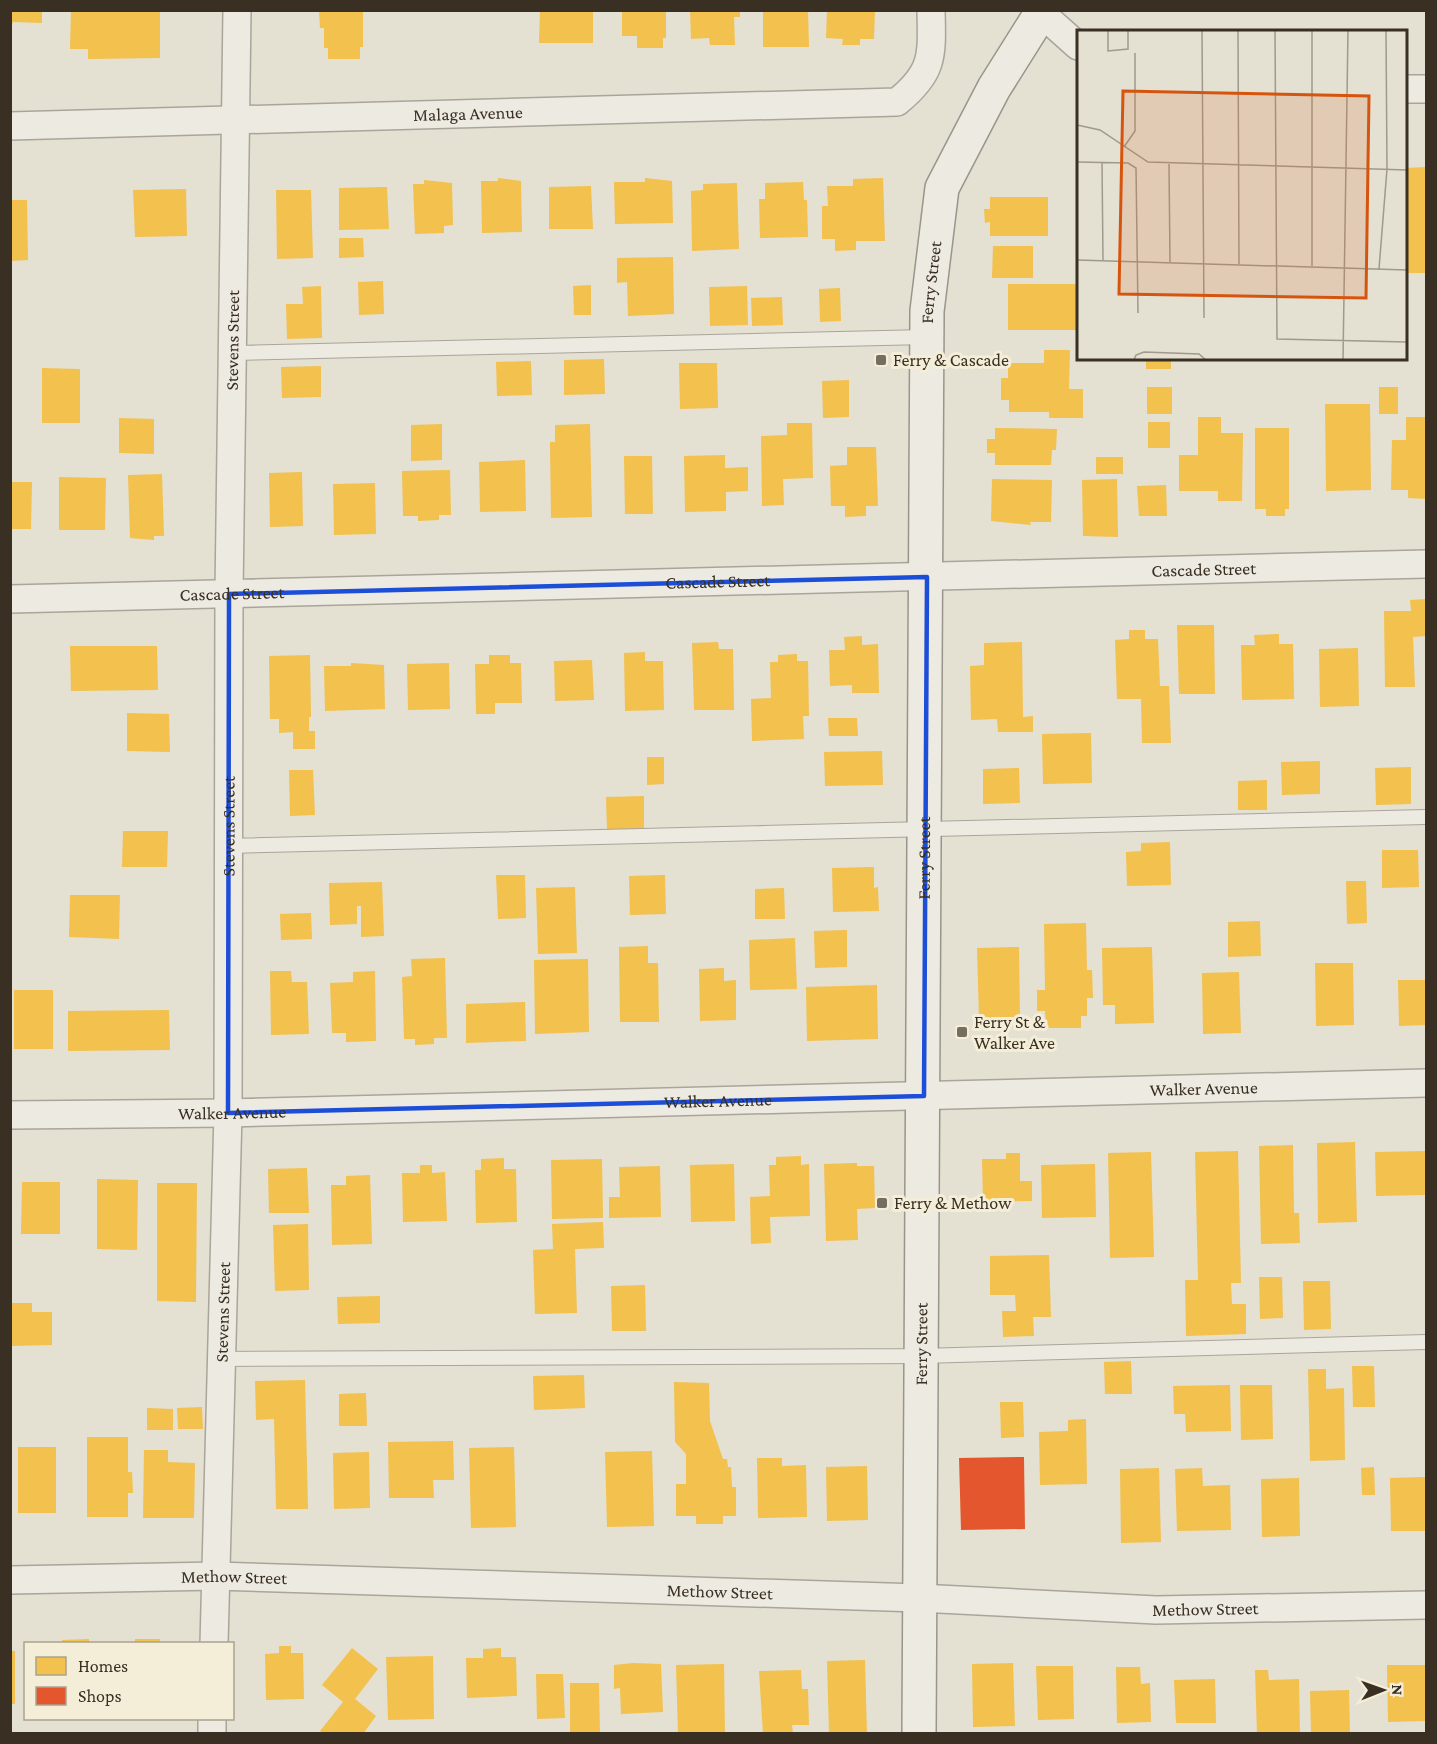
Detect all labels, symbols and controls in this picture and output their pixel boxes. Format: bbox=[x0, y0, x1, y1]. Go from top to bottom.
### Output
inset map bbox=[1077, 30, 1407, 360]
street label: Malaga Avenue bbox=[413, 102, 523, 125]
street label: Ferry Street bbox=[917, 239, 946, 324]
street label: Stevens Street bbox=[222, 289, 243, 391]
place label: Ferry & Cascade bbox=[893, 350, 1009, 370]
marker: Ferry & Cascade bbox=[874, 353, 888, 367]
street label: Cascade Street bbox=[1151, 558, 1257, 581]
street label: Cascade Street bbox=[665, 570, 771, 593]
street label: Cascade Street bbox=[179, 582, 286, 605]
street label: Stevens Street bbox=[218, 775, 239, 876]
street label: Ferry Street bbox=[914, 815, 934, 900]
place label: Ferry St & Walker Ave bbox=[974, 1012, 1055, 1053]
marker: Ferry St & Walker Ave bbox=[955, 1025, 969, 1039]
street label: Walker Avenue bbox=[1149, 1077, 1258, 1100]
street label: Walker Avenue bbox=[664, 1089, 772, 1112]
street label: Walker Avenue bbox=[178, 1102, 286, 1123]
place label: Ferry & Methow bbox=[894, 1193, 1012, 1213]
marker: Ferry & Methow bbox=[875, 1196, 889, 1210]
street label: Stevens Street bbox=[211, 1261, 234, 1363]
street label: Ferry Street bbox=[911, 1301, 931, 1386]
street label: Methow Street bbox=[181, 1566, 288, 1588]
street label: Methow Street bbox=[666, 1580, 774, 1603]
street label: Methow Street bbox=[1152, 1598, 1260, 1620]
legend bbox=[24, 1642, 234, 1720]
text: Homes bbox=[78, 1656, 128, 1676]
north arrow bbox=[1353, 1660, 1413, 1720]
text: N bbox=[1389, 1684, 1406, 1695]
text: Shops bbox=[78, 1686, 122, 1706]

